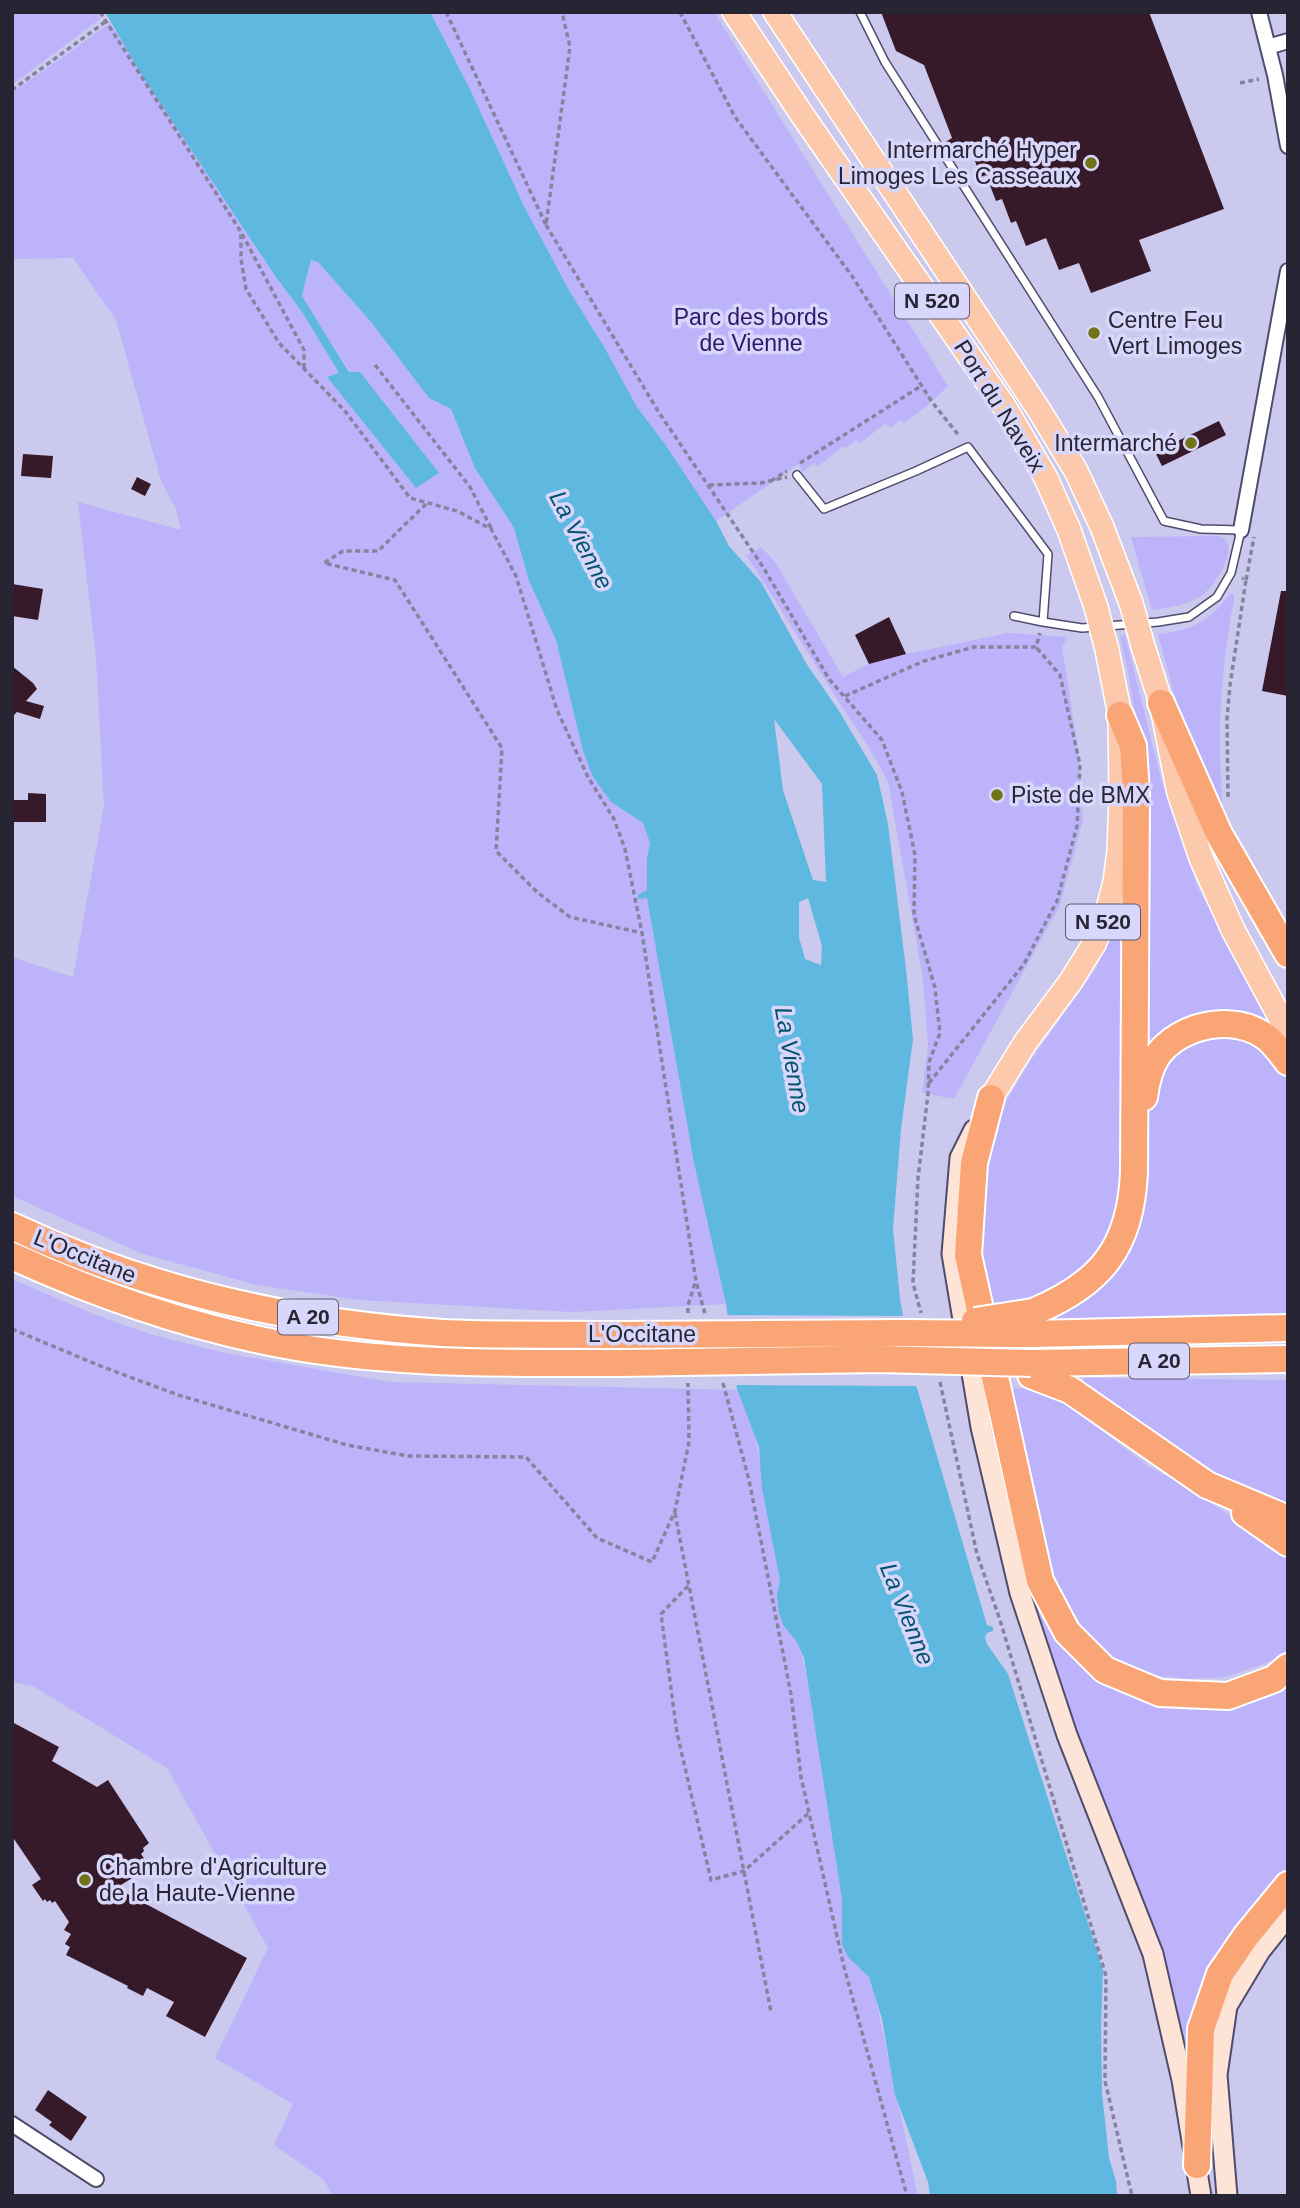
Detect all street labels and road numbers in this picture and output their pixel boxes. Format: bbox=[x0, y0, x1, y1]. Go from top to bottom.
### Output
road number: N 520 bbox=[895, 284, 969, 318]
street label: Port du Naveix bbox=[949, 335, 1051, 477]
road number: N 520 bbox=[1066, 904, 1140, 940]
street label: L'Occitane bbox=[30, 1224, 140, 1288]
road number: A 20 bbox=[278, 1300, 338, 1334]
street label: L'Occitane bbox=[588, 1321, 696, 1347]
road number: A 20 bbox=[1129, 1344, 1189, 1378]

